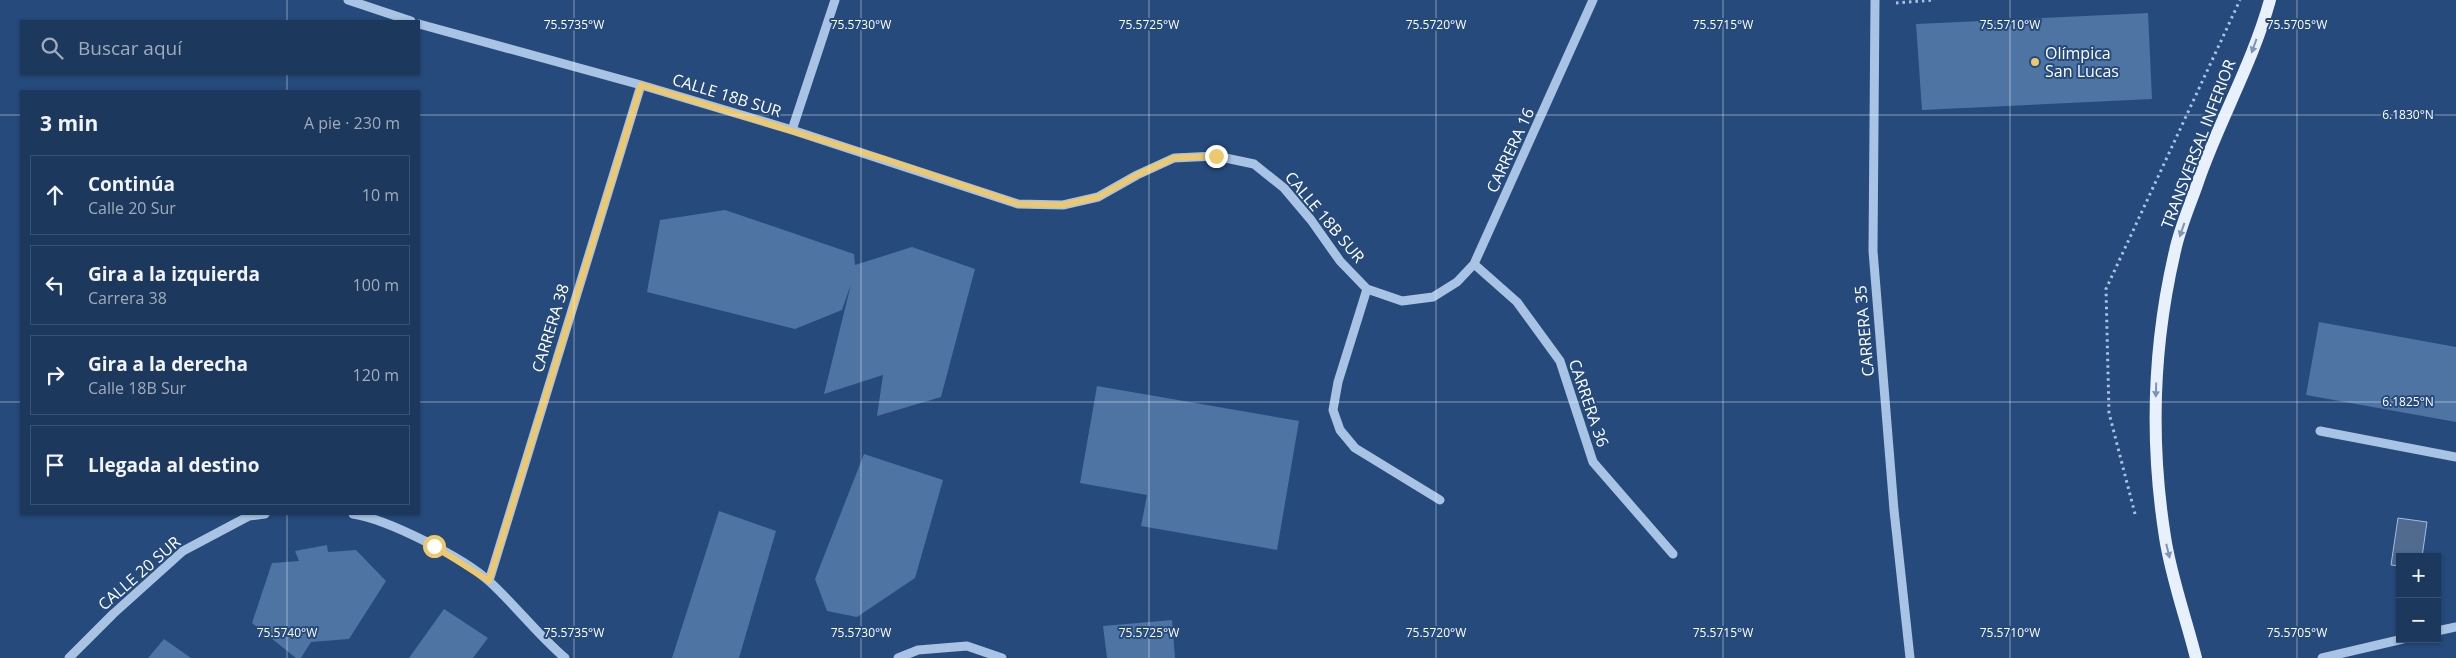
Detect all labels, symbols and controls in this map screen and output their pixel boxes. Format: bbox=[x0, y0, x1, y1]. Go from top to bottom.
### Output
text: 75.5735°W bbox=[544, 16, 604, 33]
text: 75.5730°W bbox=[831, 16, 891, 33]
text: 75.5725°W bbox=[1119, 16, 1179, 33]
text: 75.5720°W bbox=[1406, 16, 1466, 33]
text: 75.5715°W bbox=[1693, 16, 1753, 33]
text: 75.5710°W bbox=[1980, 16, 2040, 33]
text: 75.5705°W bbox=[2267, 16, 2327, 33]
search box bbox=[20, 20, 420, 75]
icon: search bbox=[38, 34, 66, 62]
text: Buscar aquí bbox=[78, 35, 182, 61]
one-way arrow bbox=[2250, 39, 2258, 54]
place label: Olímpica San Lucas bbox=[2045, 42, 2119, 82]
marker: Olímpica San Lucas bbox=[2029, 56, 2041, 68]
street label: TRANSVERSAL INFERIOR bbox=[2156, 56, 2241, 232]
street label: CALLE 18B SUR bbox=[670, 68, 784, 122]
street label: CARRERA 16 bbox=[1481, 104, 1539, 196]
text: 6.1830°N bbox=[2382, 106, 2434, 123]
text: 3 min bbox=[40, 109, 98, 137]
text: A pie · 230 m bbox=[304, 112, 400, 134]
route end bbox=[1205, 145, 1228, 168]
street label: CALLE 18B SUR bbox=[1280, 167, 1370, 267]
text: Continúa bbox=[88, 171, 175, 197]
icon: ahead bbox=[41, 181, 69, 209]
text: 10 m bbox=[362, 184, 399, 206]
text: Calle 20 Sur bbox=[88, 197, 176, 219]
one-way arrow bbox=[2177, 222, 2185, 237]
text: Gira a la izquierda bbox=[88, 261, 260, 287]
icon: left bbox=[41, 271, 69, 299]
text: 100 m bbox=[353, 274, 399, 296]
street label: CARRERA 38 bbox=[526, 281, 574, 375]
street label: CARRERA 35 bbox=[1849, 285, 1879, 377]
text: Carrera 38 bbox=[88, 287, 167, 309]
text: Gira a la derecha bbox=[88, 351, 248, 377]
street label: CARRERA 36 bbox=[1564, 356, 1614, 450]
icon: right bbox=[41, 361, 69, 389]
text: 120 m bbox=[353, 364, 399, 386]
text: Calle 18B Sur bbox=[88, 377, 186, 399]
one-way arrow bbox=[2151, 382, 2159, 398]
text: 6.1825°N bbox=[2382, 393, 2434, 410]
icon: arrive bbox=[41, 451, 69, 479]
text: Llegada al destino bbox=[88, 452, 260, 478]
street label: CALLE 20 SUR bbox=[93, 531, 185, 615]
route start bbox=[423, 535, 446, 558]
one-way arrow bbox=[2164, 544, 2172, 559]
map controls bbox=[2396, 553, 2441, 643]
button: + bbox=[2396, 553, 2441, 598]
button: − bbox=[2396, 598, 2441, 643]
text: 75.5740°W bbox=[257, 624, 317, 641]
text: 75.5735°W bbox=[544, 624, 604, 641]
text: 75.5730°W bbox=[831, 624, 891, 641]
text: 75.5725°W bbox=[1119, 624, 1179, 641]
text: 75.5720°W bbox=[1406, 624, 1466, 641]
text: 75.5715°W bbox=[1693, 624, 1753, 641]
text: 75.5710°W bbox=[1980, 624, 2040, 641]
text: 75.5705°W bbox=[2267, 624, 2327, 641]

